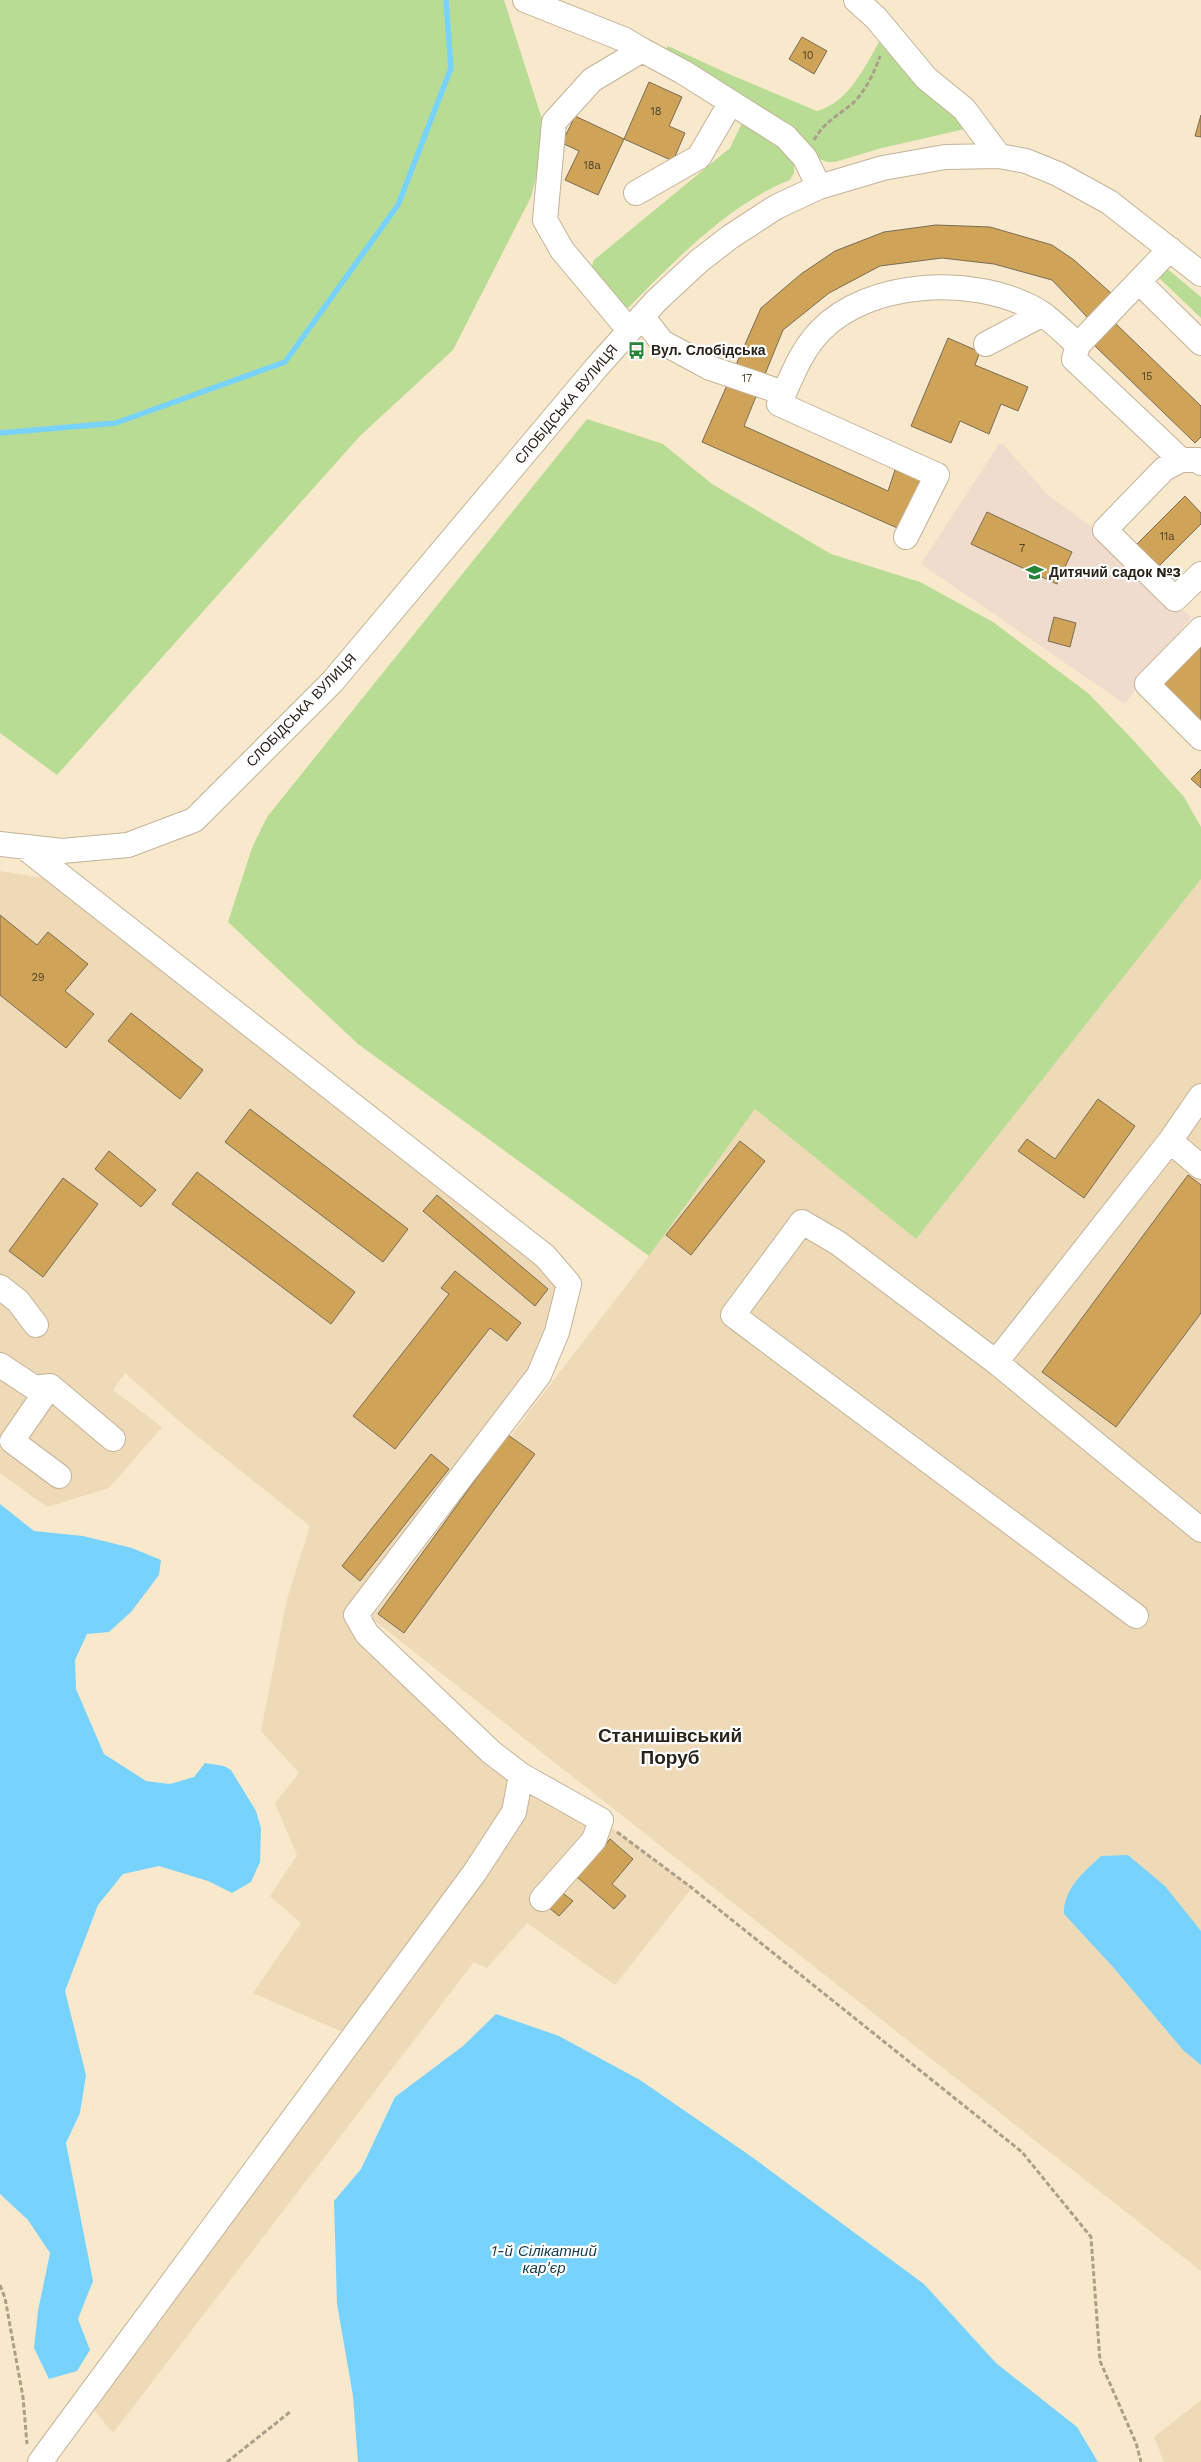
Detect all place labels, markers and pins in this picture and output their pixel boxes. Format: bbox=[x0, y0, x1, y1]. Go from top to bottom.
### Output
bus stop icon: Вул. Слобідська bbox=[627, 340, 647, 360]
place label: Вул. Слобідська bbox=[651, 342, 766, 358]
school or university icon: Дитячий садок №3 bbox=[1025, 562, 1045, 582]
place label: Дитячий садок №3 bbox=[1049, 564, 1181, 580]

